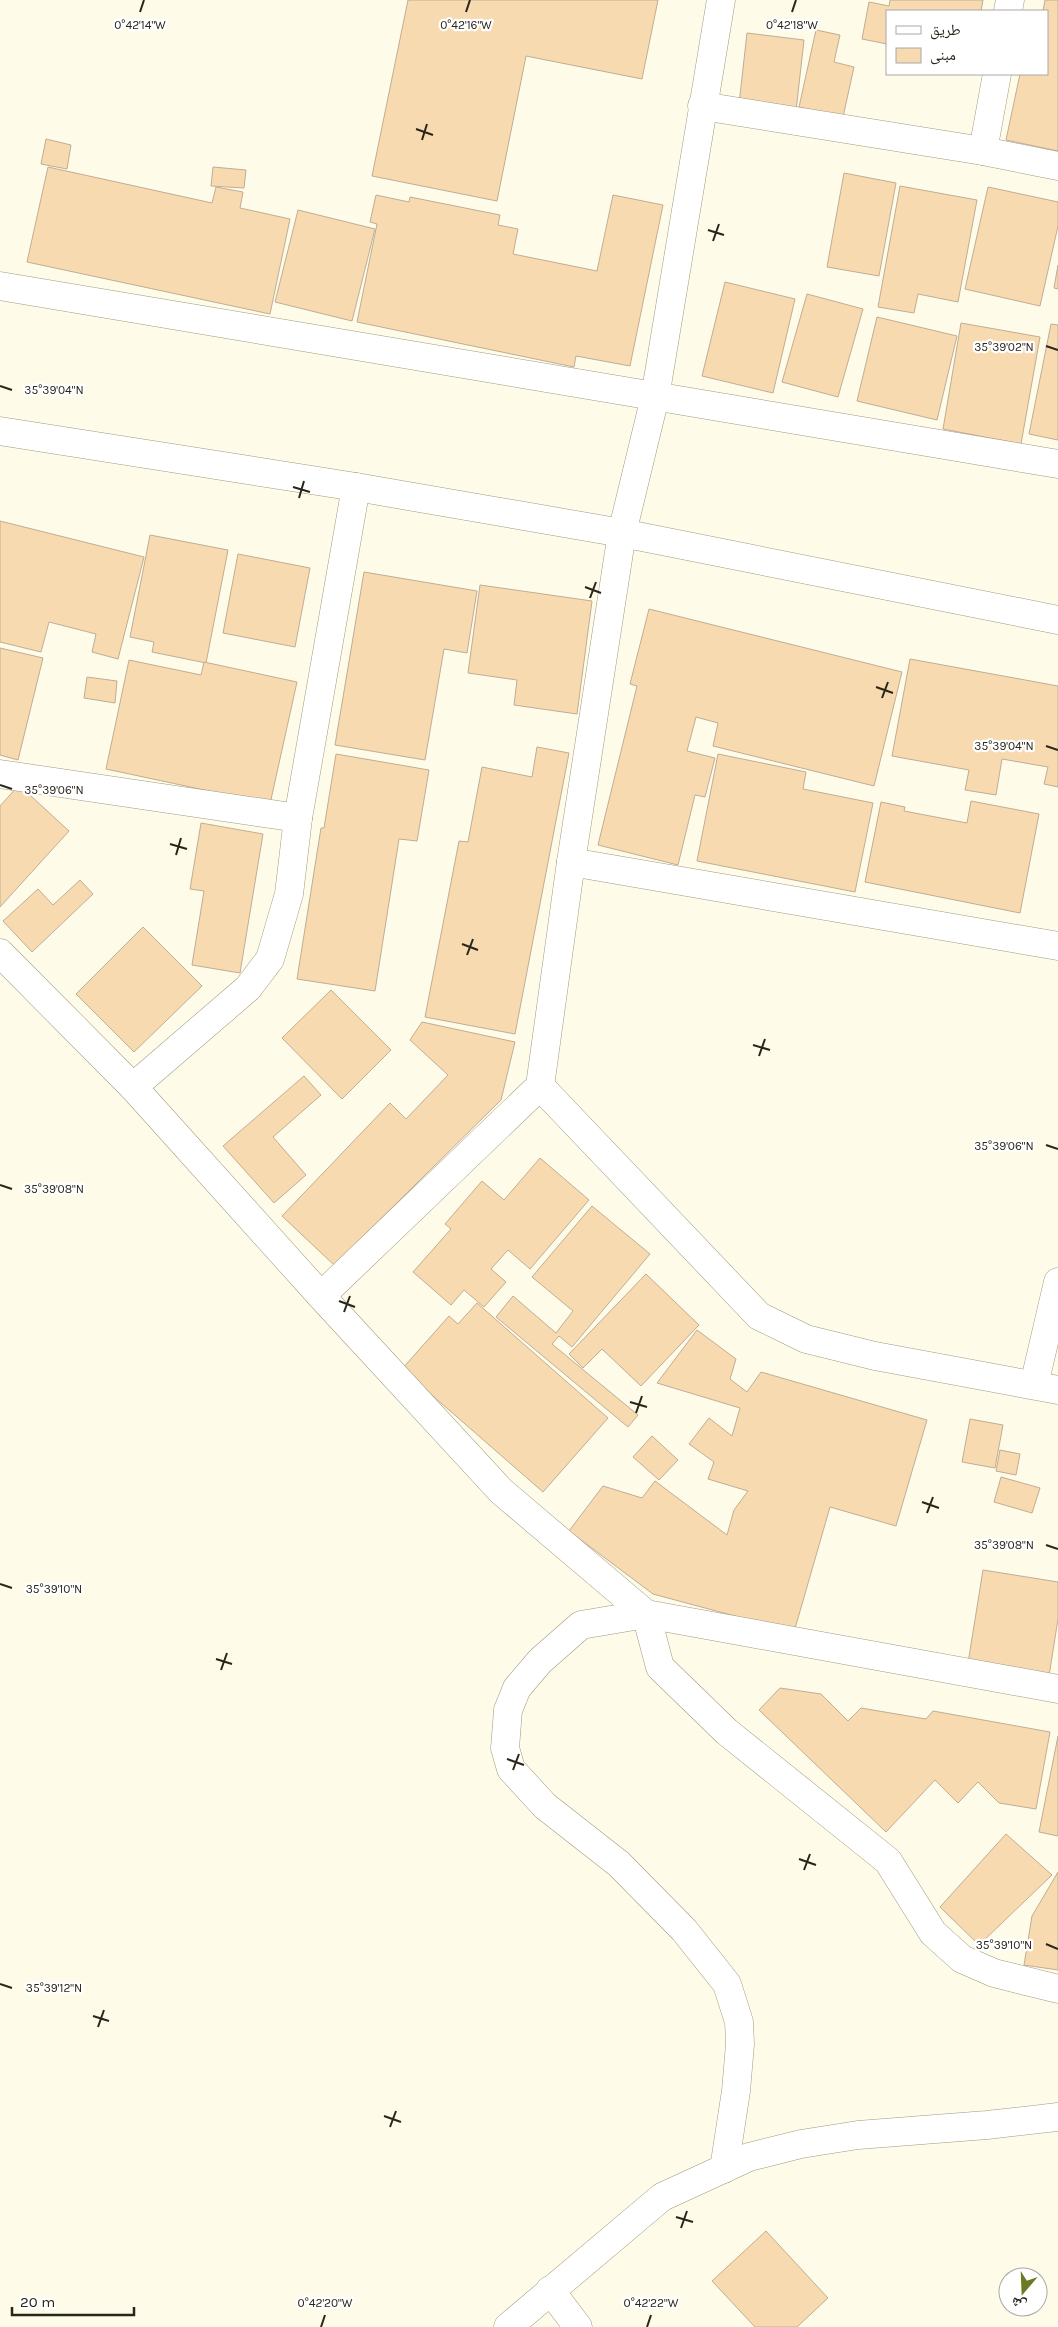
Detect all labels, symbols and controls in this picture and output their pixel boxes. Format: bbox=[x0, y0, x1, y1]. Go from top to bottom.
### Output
legend bbox=[886, 10, 1048, 75]
text: 0°42'14"W bbox=[114, 18, 166, 32]
text: 0°42'16"W bbox=[440, 18, 492, 32]
text: 0°42'18"W bbox=[766, 18, 818, 32]
text: طريق bbox=[930, 21, 961, 40]
text: مبنى bbox=[930, 46, 956, 65]
text: 35°39'02"N bbox=[974, 340, 1034, 354]
text: 35°39'04"N bbox=[24, 383, 84, 397]
text: 35°39'04"N bbox=[974, 739, 1034, 753]
text: 35°39'06"N bbox=[24, 783, 84, 797]
text: 35°39'06"N bbox=[974, 1139, 1034, 1153]
text: 35°39'08"N bbox=[24, 1182, 84, 1196]
text: 35°39'08"N bbox=[974, 1538, 1034, 1552]
text: 35°39'10"N bbox=[26, 1582, 82, 1596]
text: 35°39'10"N bbox=[976, 1938, 1032, 1952]
text: 35°39'12"N bbox=[26, 1981, 82, 1995]
north arrow bbox=[998, 2267, 1048, 2317]
scale bar bbox=[12, 2284, 135, 2316]
text: 20 m bbox=[20, 2293, 55, 2311]
text: ش bbox=[1009, 2293, 1029, 2314]
text: 0°42'20"W bbox=[298, 2296, 353, 2310]
text: 0°42'22"W bbox=[624, 2296, 679, 2310]

